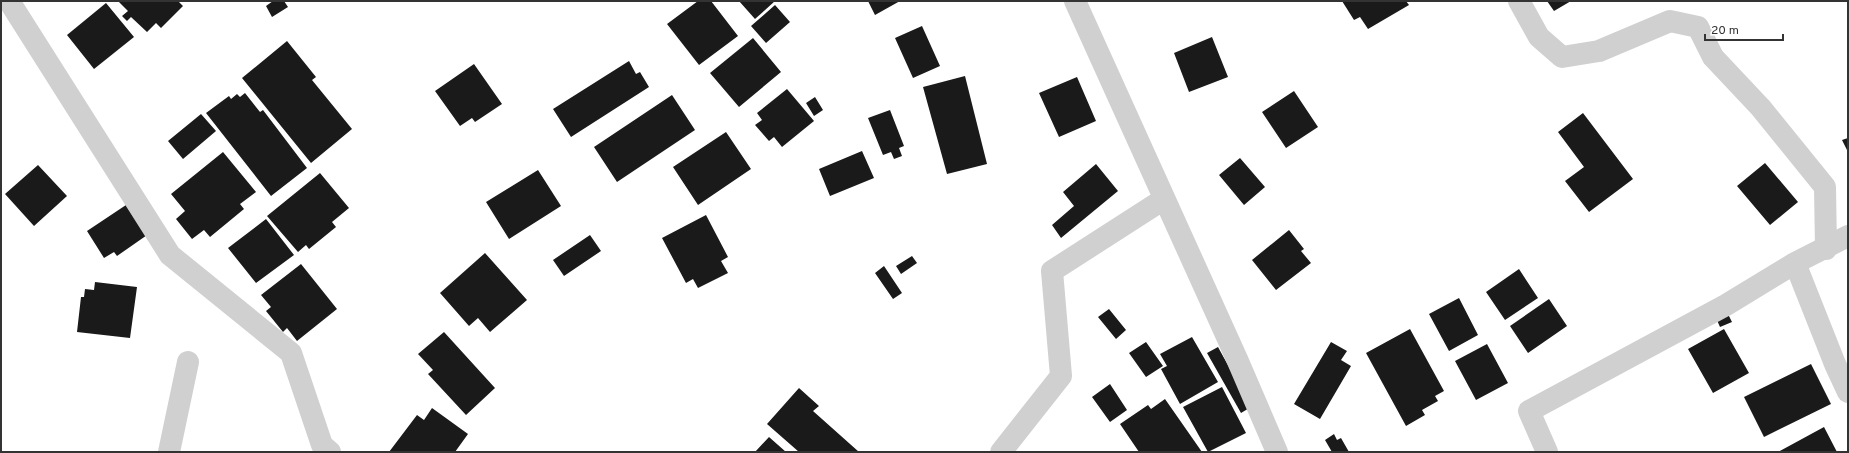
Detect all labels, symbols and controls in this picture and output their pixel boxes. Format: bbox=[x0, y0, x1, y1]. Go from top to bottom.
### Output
scale bar bbox=[1705, 16, 1783, 42]
text: 20 m bbox=[1711, 23, 1739, 39]

